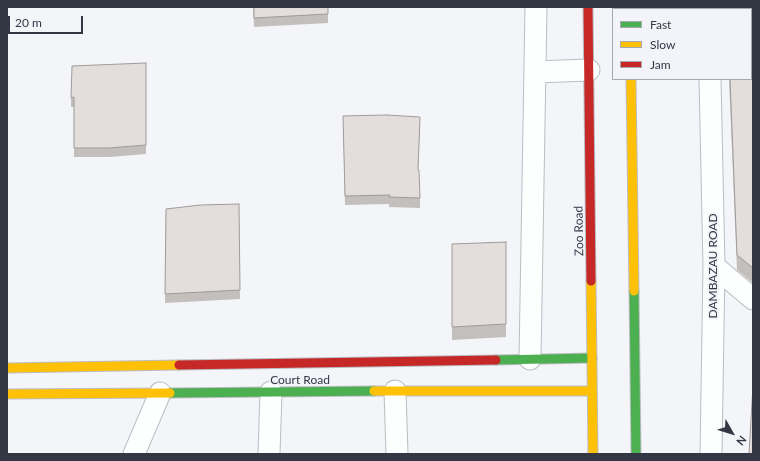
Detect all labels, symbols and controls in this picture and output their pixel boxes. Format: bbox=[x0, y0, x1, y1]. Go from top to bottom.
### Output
scale bar bbox=[10, 8, 85, 34]
legend bbox=[612, 8, 752, 80]
text: 20 m bbox=[15, 15, 42, 30]
text: Fast bbox=[650, 17, 671, 32]
text: Slow bbox=[650, 37, 675, 52]
text: Jam bbox=[650, 57, 671, 72]
street label: Zoo Road bbox=[571, 206, 587, 256]
street label: DAMBAZAU ROAD bbox=[706, 213, 720, 319]
street label: Court Road bbox=[270, 373, 330, 387]
north arrow bbox=[712, 413, 752, 453]
text: N bbox=[734, 433, 749, 448]

